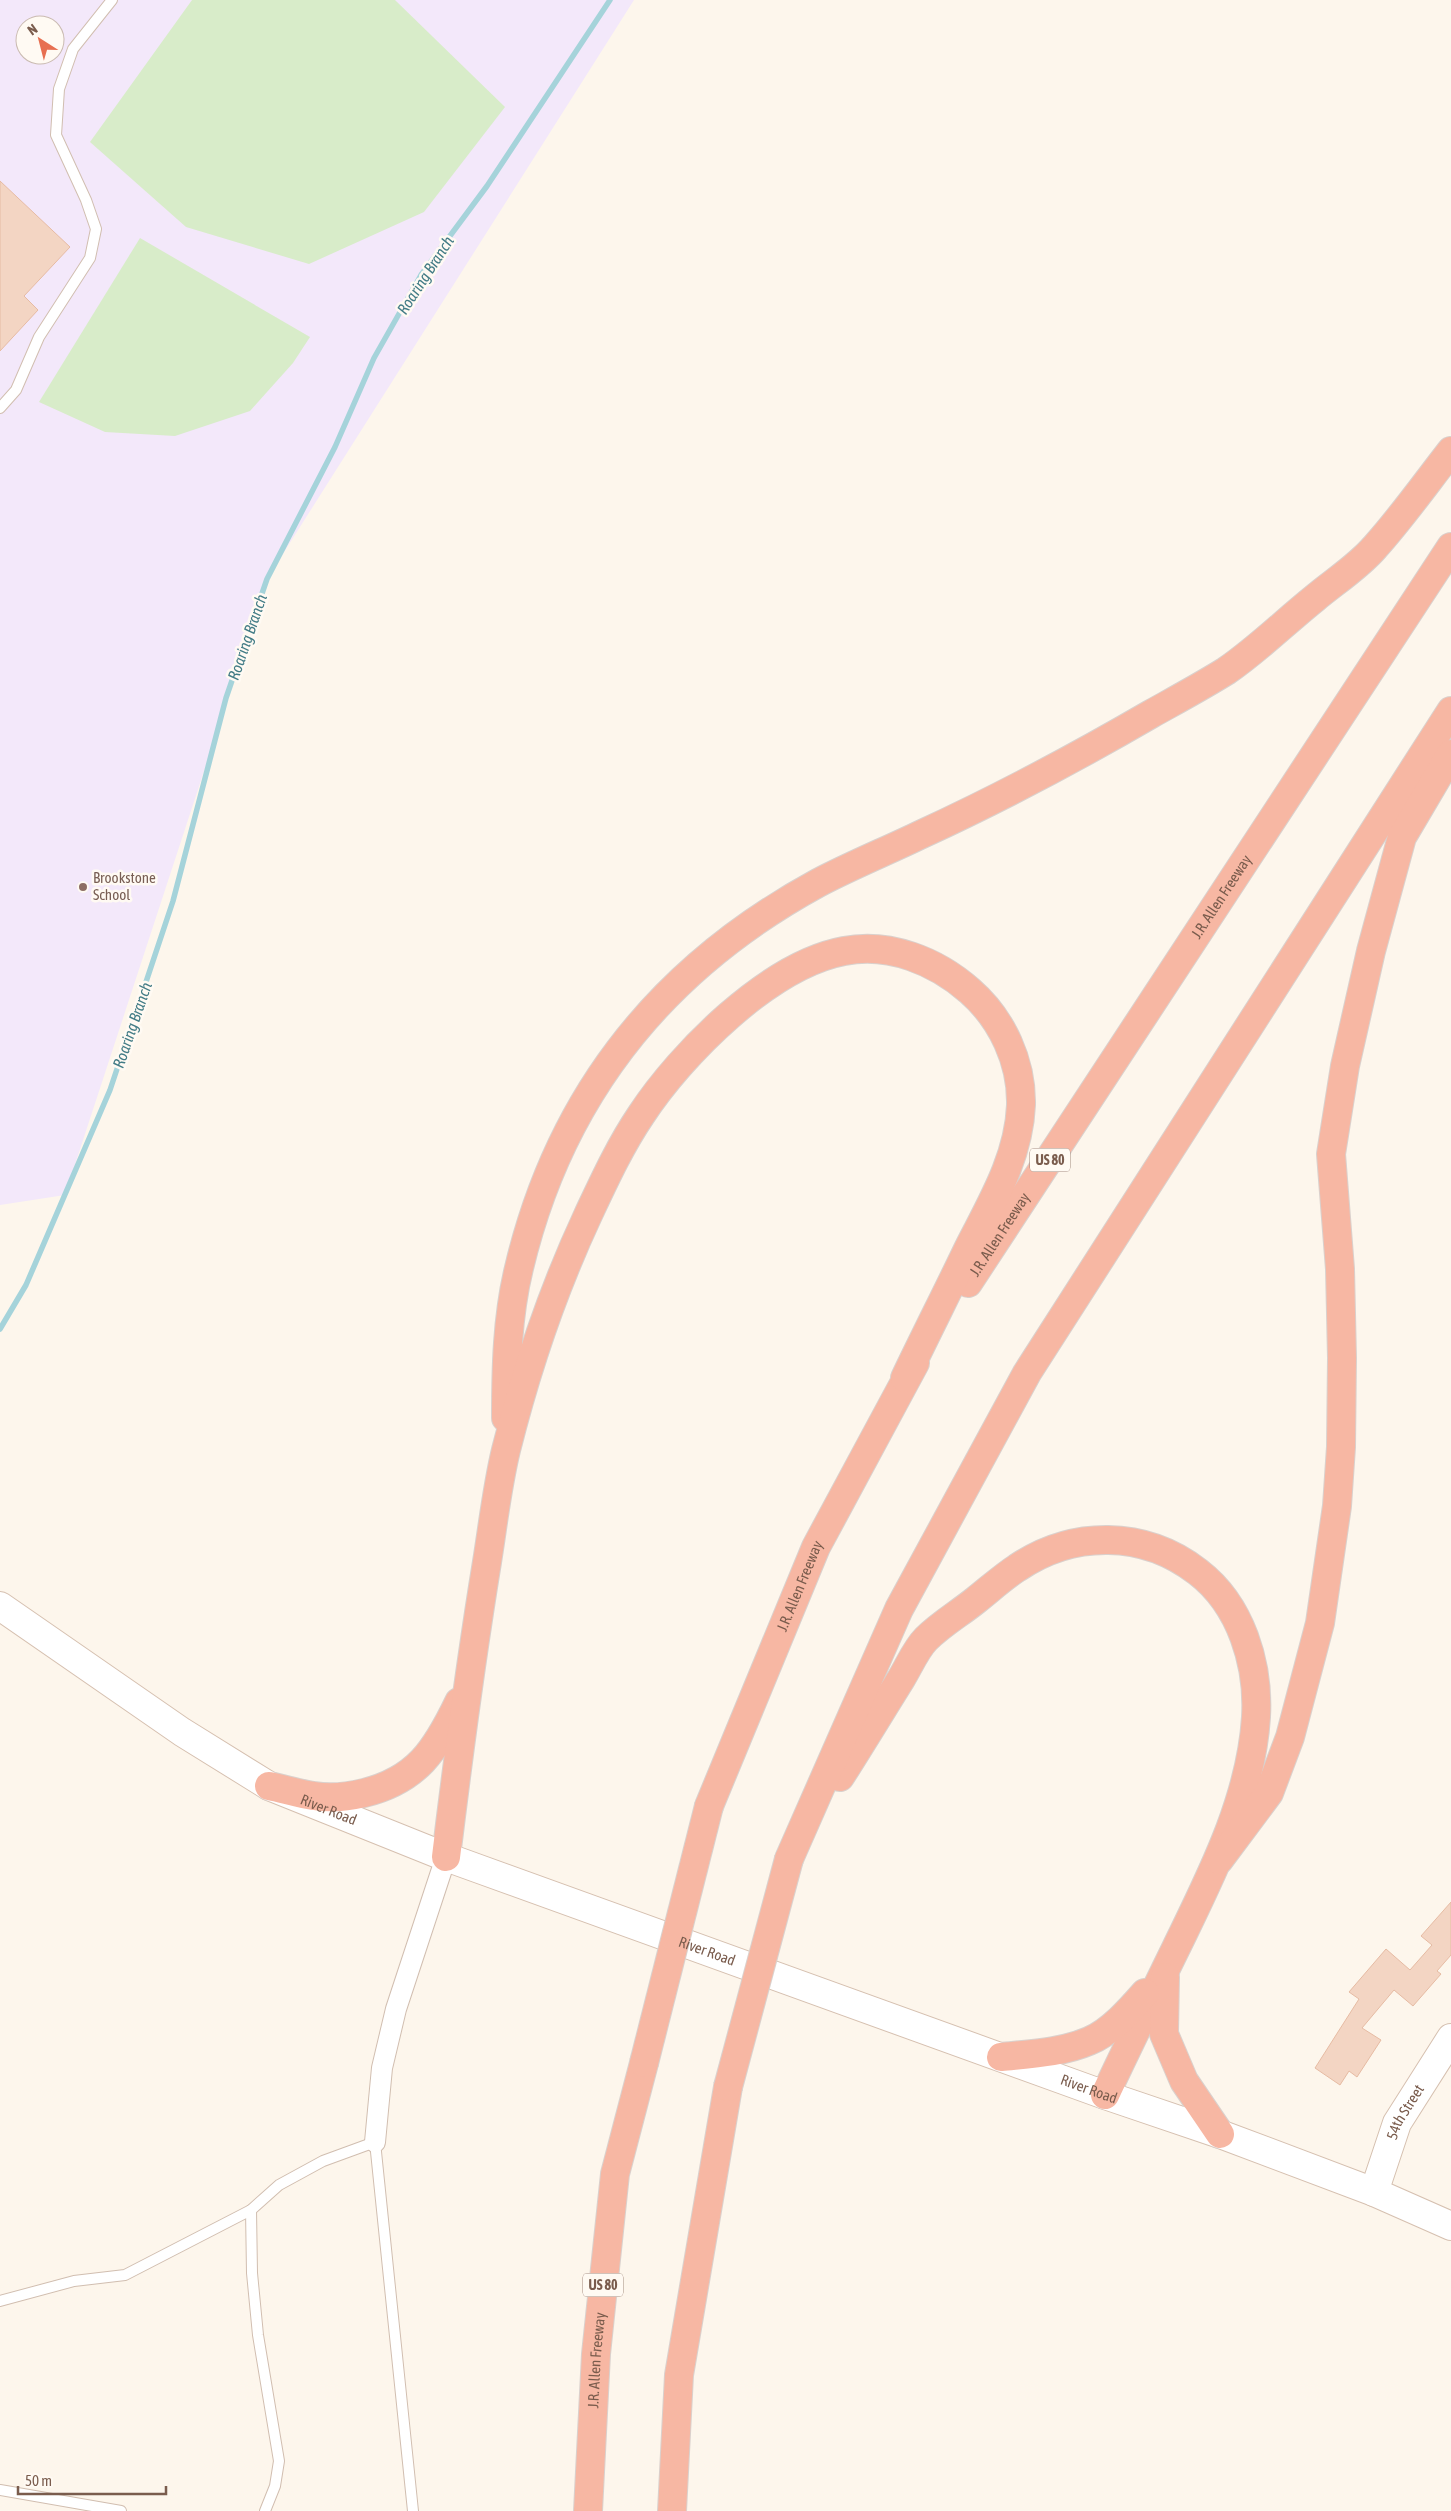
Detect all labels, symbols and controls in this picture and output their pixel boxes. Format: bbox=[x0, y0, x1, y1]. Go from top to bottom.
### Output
north arrow bbox=[15, 15, 65, 65]
text: N bbox=[24, 21, 40, 38]
water label: Roaring Branch bbox=[393, 232, 458, 318]
water label: Roaring Branch bbox=[224, 592, 271, 683]
street label: J.R. Allen Freeway bbox=[1188, 852, 1255, 941]
place label: Brookstone School bbox=[93, 869, 156, 903]
marker: Brookstone School bbox=[77, 881, 89, 893]
water label: Roaring Branch bbox=[109, 980, 156, 1071]
road number: US 80 bbox=[1030, 1148, 1070, 1172]
street label: J.R. Allen Freeway bbox=[966, 1189, 1033, 1279]
street label: J.R. Allen Freeway bbox=[773, 1537, 826, 1634]
street label: River Road bbox=[298, 1791, 359, 1828]
street label: River Road bbox=[677, 1933, 738, 1969]
street label: River Road bbox=[1058, 2071, 1120, 2107]
street label: 54th Street bbox=[1383, 2081, 1427, 2142]
road number: US 80 bbox=[583, 2274, 623, 2296]
street label: J.R. Allen Freeway bbox=[584, 2311, 608, 2409]
scale bar bbox=[18, 2464, 165, 2496]
text: 50 m bbox=[25, 2472, 52, 2489]

